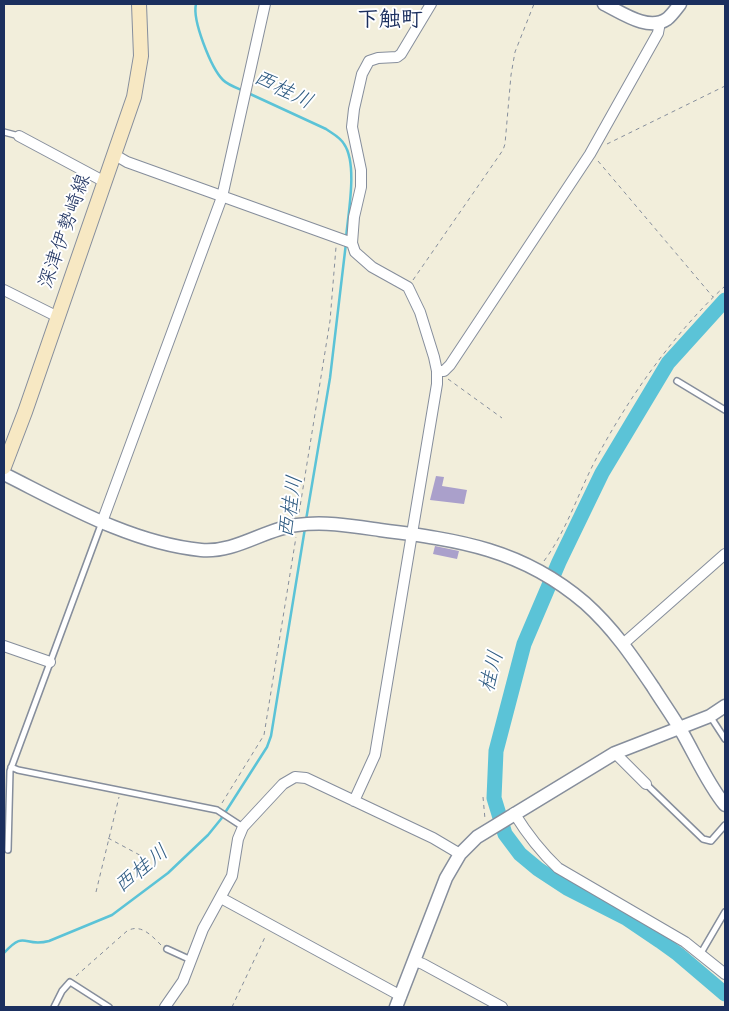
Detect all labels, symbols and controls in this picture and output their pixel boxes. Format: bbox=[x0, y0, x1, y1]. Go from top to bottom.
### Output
district label: 下触町 bbox=[357, 9, 423, 35]
water label: 西桂川 bbox=[248, 67, 316, 117]
street label: 深津伊勢崎線 bbox=[36, 171, 98, 293]
water label: 西桂川 bbox=[276, 474, 310, 540]
water label: 桂川 bbox=[476, 648, 512, 696]
water label: 西桂川 bbox=[111, 841, 175, 901]

